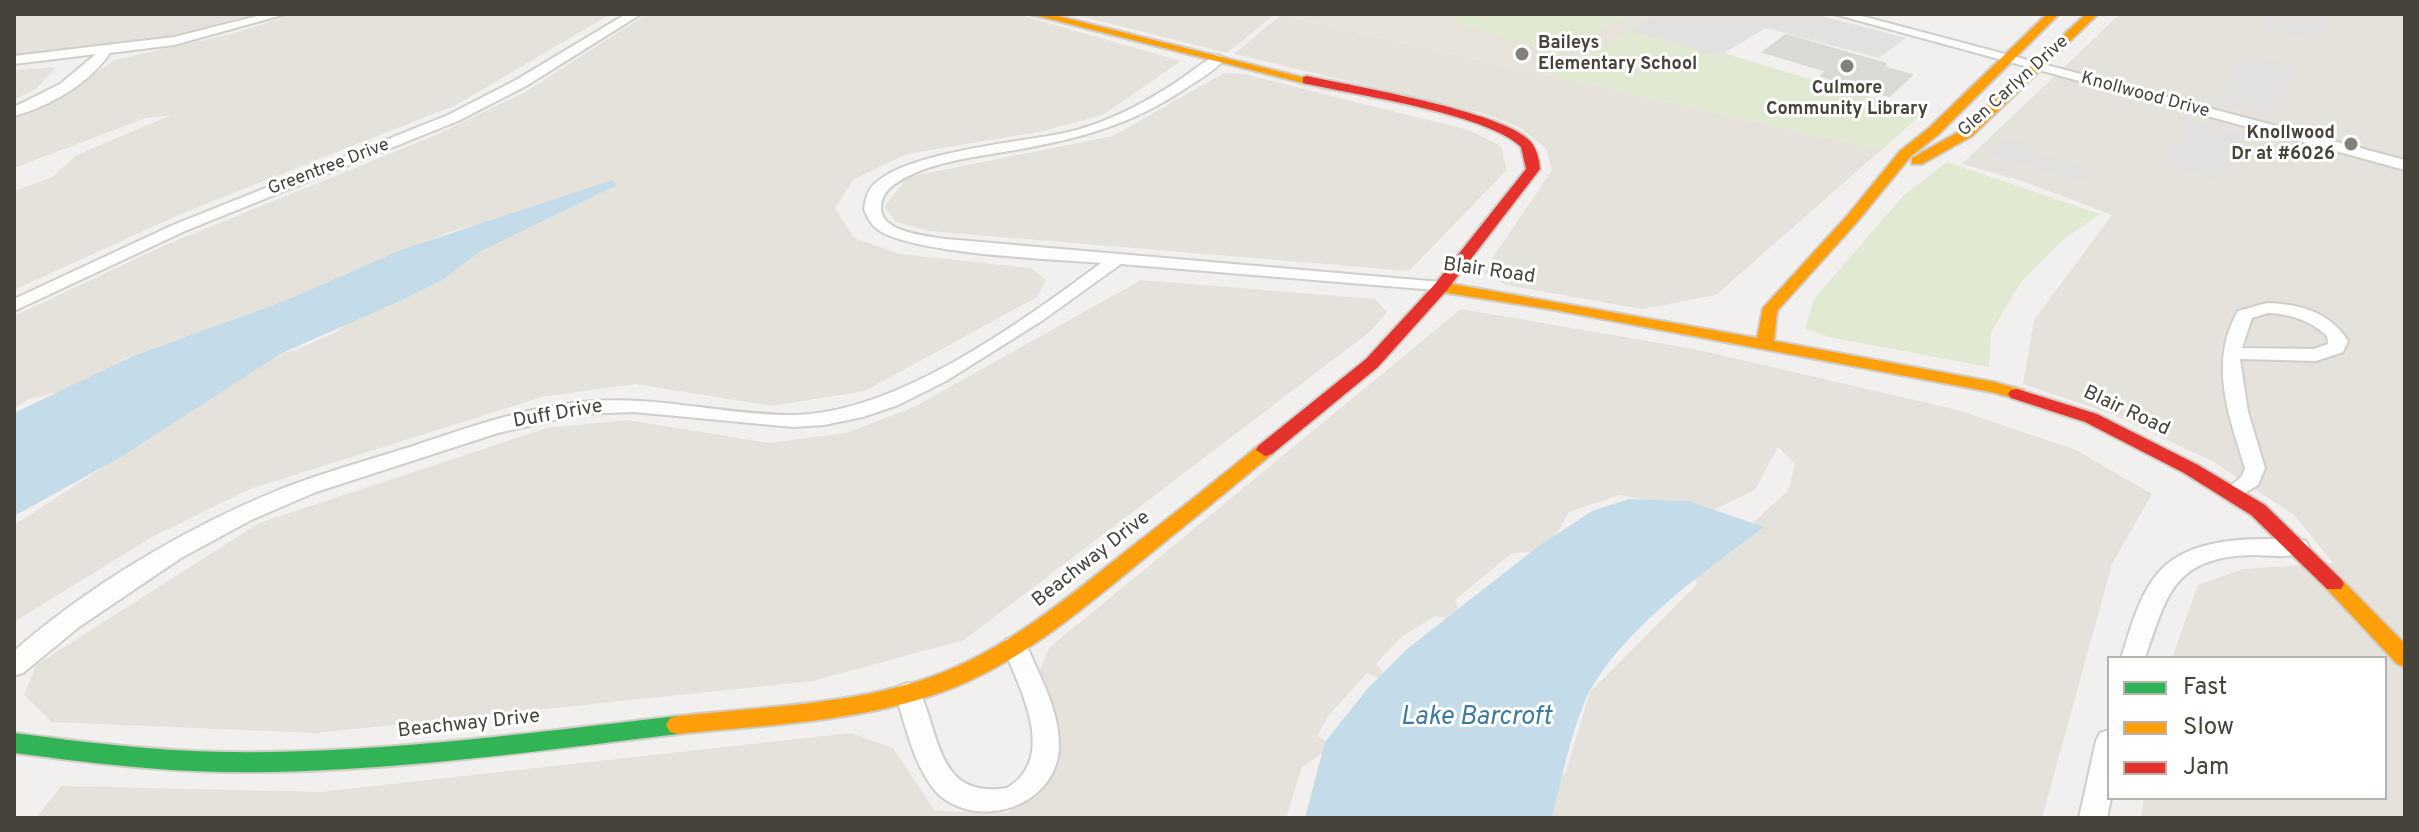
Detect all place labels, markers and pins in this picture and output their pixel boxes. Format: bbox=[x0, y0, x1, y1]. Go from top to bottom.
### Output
place label: Baileys Elementary School bbox=[1538, 33, 1697, 76]
marker: Baileys Elementary School bbox=[1513, 45, 1531, 63]
marker: Culmore Community Library bbox=[1838, 57, 1856, 75]
place label: Culmore Community Library bbox=[1766, 78, 1928, 120]
place label: Knollwood Dr at #6026 bbox=[2231, 123, 2335, 166]
marker: Knollwood Dr at #6026 bbox=[2342, 135, 2360, 153]

